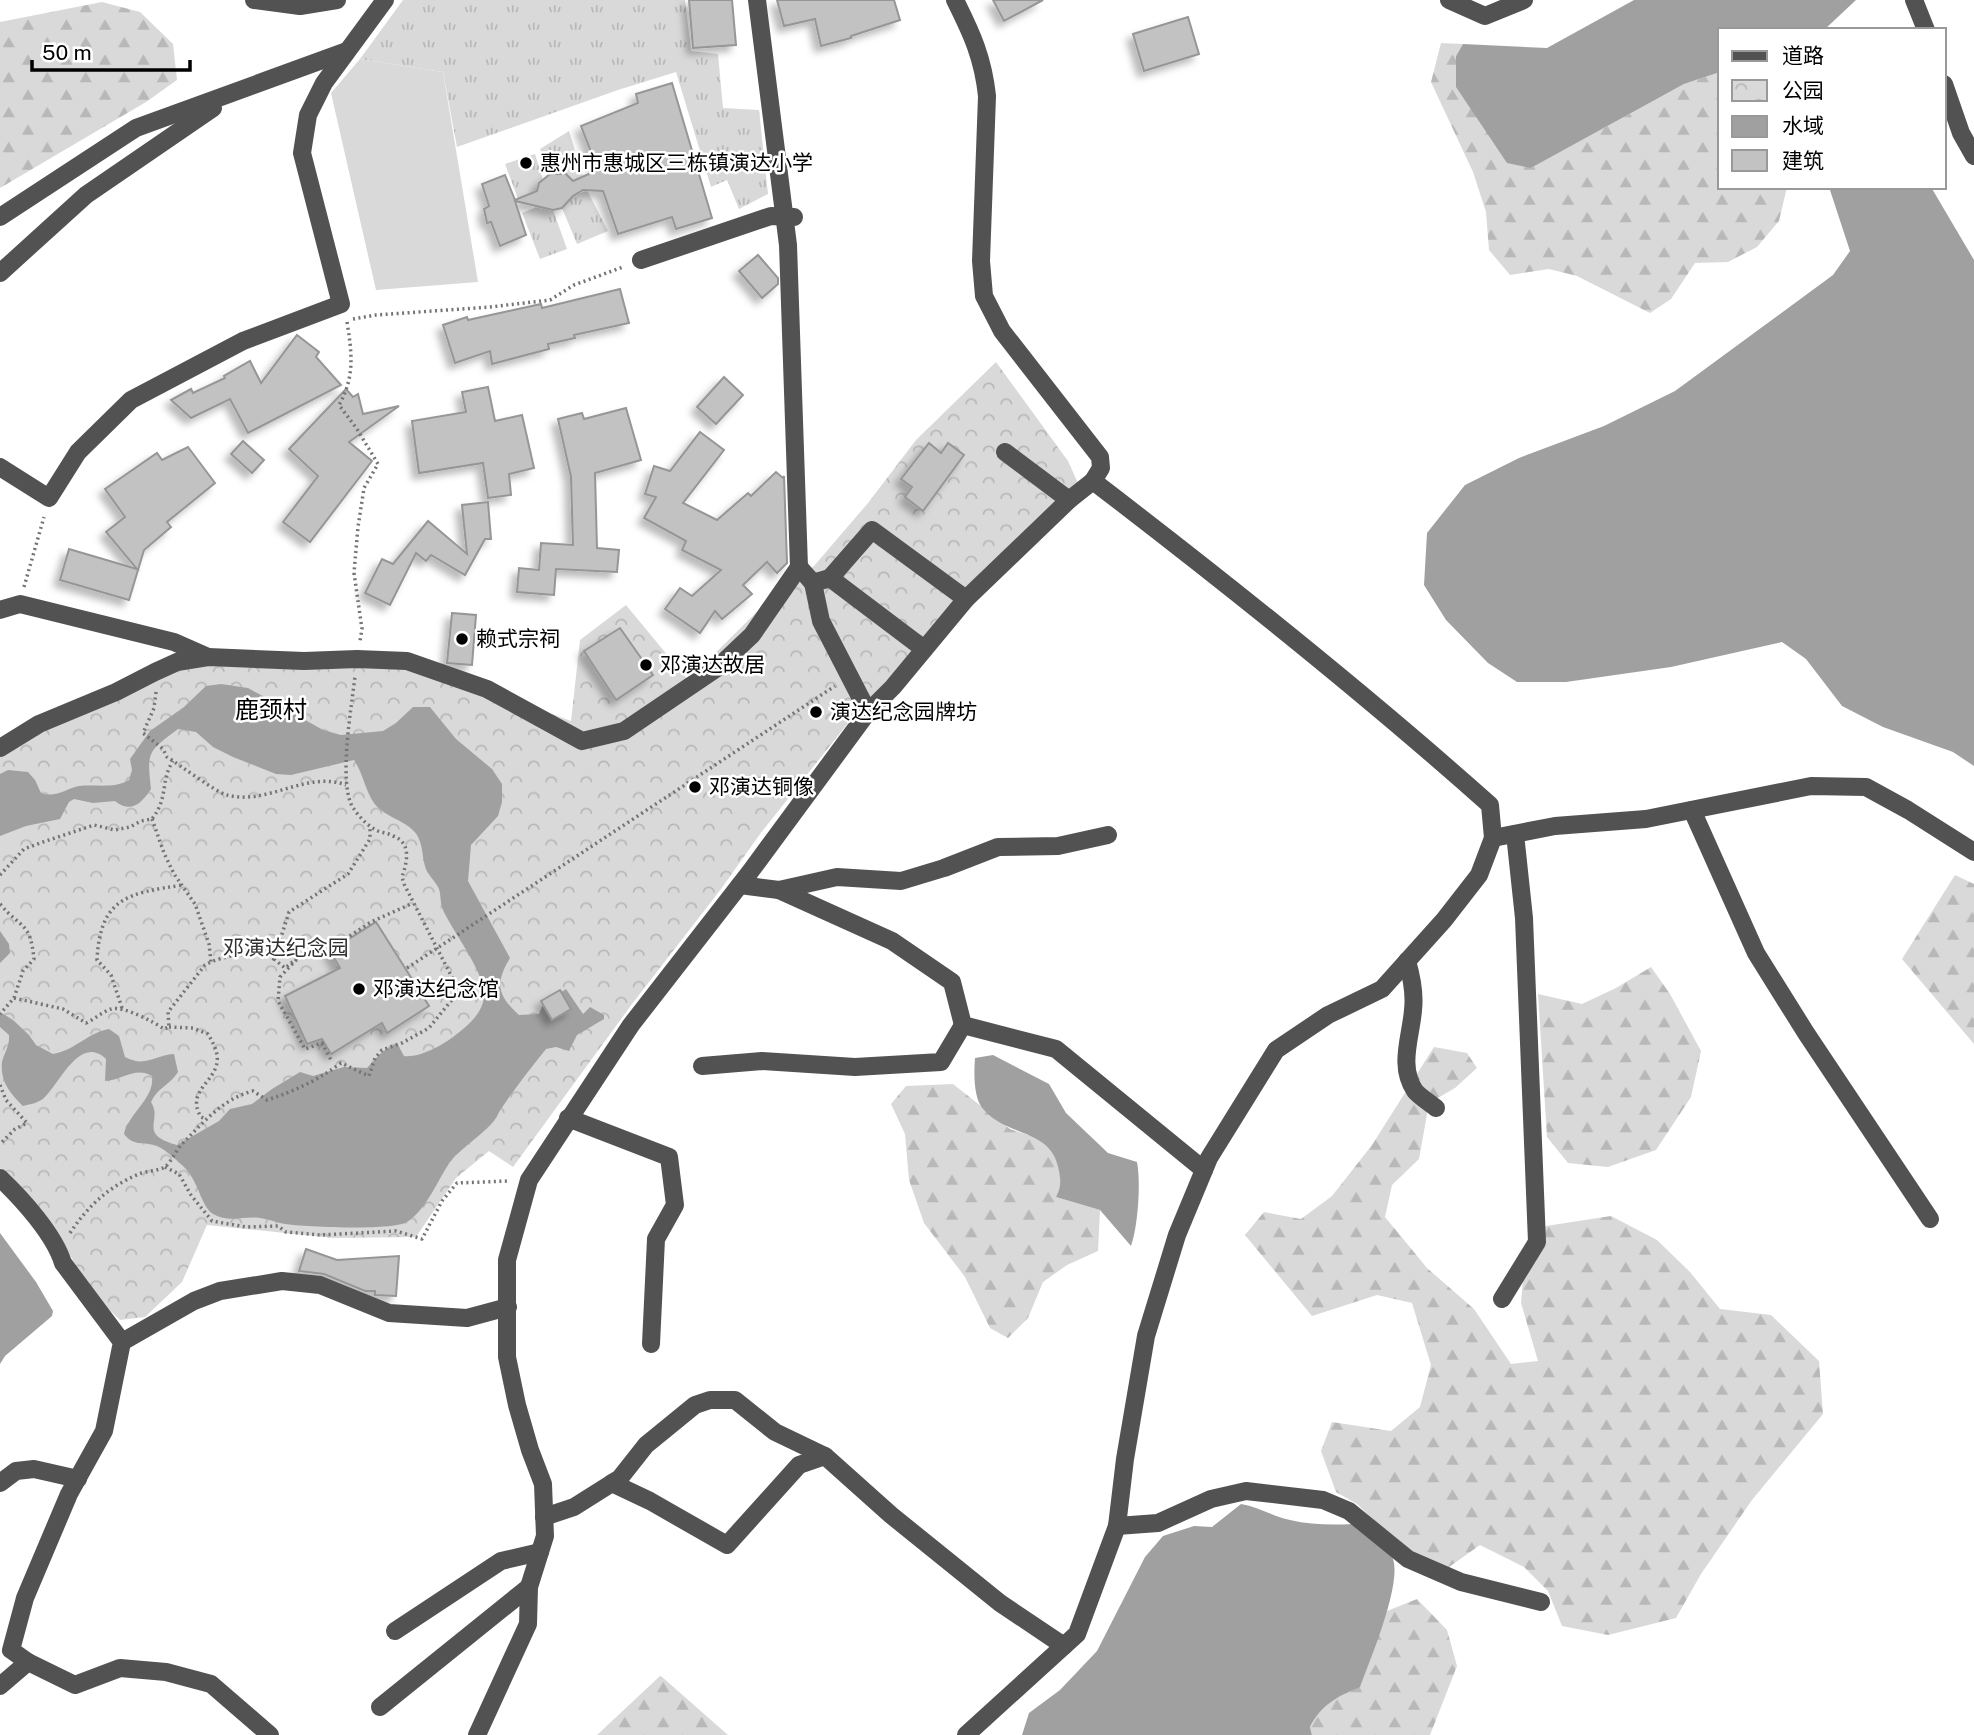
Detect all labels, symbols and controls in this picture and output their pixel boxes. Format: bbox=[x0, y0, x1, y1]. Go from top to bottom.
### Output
scale bar bbox=[32, 28, 189, 72]
legend bbox=[1718, 28, 1946, 189]
text: 50 m bbox=[42, 40, 92, 65]
text: 道路 bbox=[1782, 43, 1824, 68]
text: 公园 bbox=[1782, 78, 1824, 103]
text: 水域 bbox=[1782, 113, 1824, 138]
text: 建筑 bbox=[1782, 148, 1824, 173]
place label: 惠州市惠城区三栋镇演达小学 bbox=[540, 150, 813, 175]
marker: 惠州市惠城区三栋镇演达小学 bbox=[518, 155, 534, 171]
place label: 赖式宗祠 bbox=[476, 626, 560, 651]
marker: 赖式宗祠 bbox=[454, 631, 470, 647]
place label: 邓演达故居 bbox=[660, 652, 765, 677]
marker: 邓演达故居 bbox=[638, 657, 654, 673]
district label: 鹿颈村 bbox=[235, 695, 307, 723]
place label: 演达纪念园牌坊 bbox=[830, 699, 977, 724]
marker: 演达纪念园牌坊 bbox=[808, 704, 824, 720]
place label: 邓演达铜像 bbox=[709, 774, 814, 799]
marker: 邓演达铜像 bbox=[687, 779, 703, 795]
park label: 邓演达纪念园 bbox=[223, 935, 349, 960]
place label: 邓演达纪念馆 bbox=[373, 976, 499, 1001]
marker: 邓演达纪念馆 bbox=[351, 981, 367, 997]

